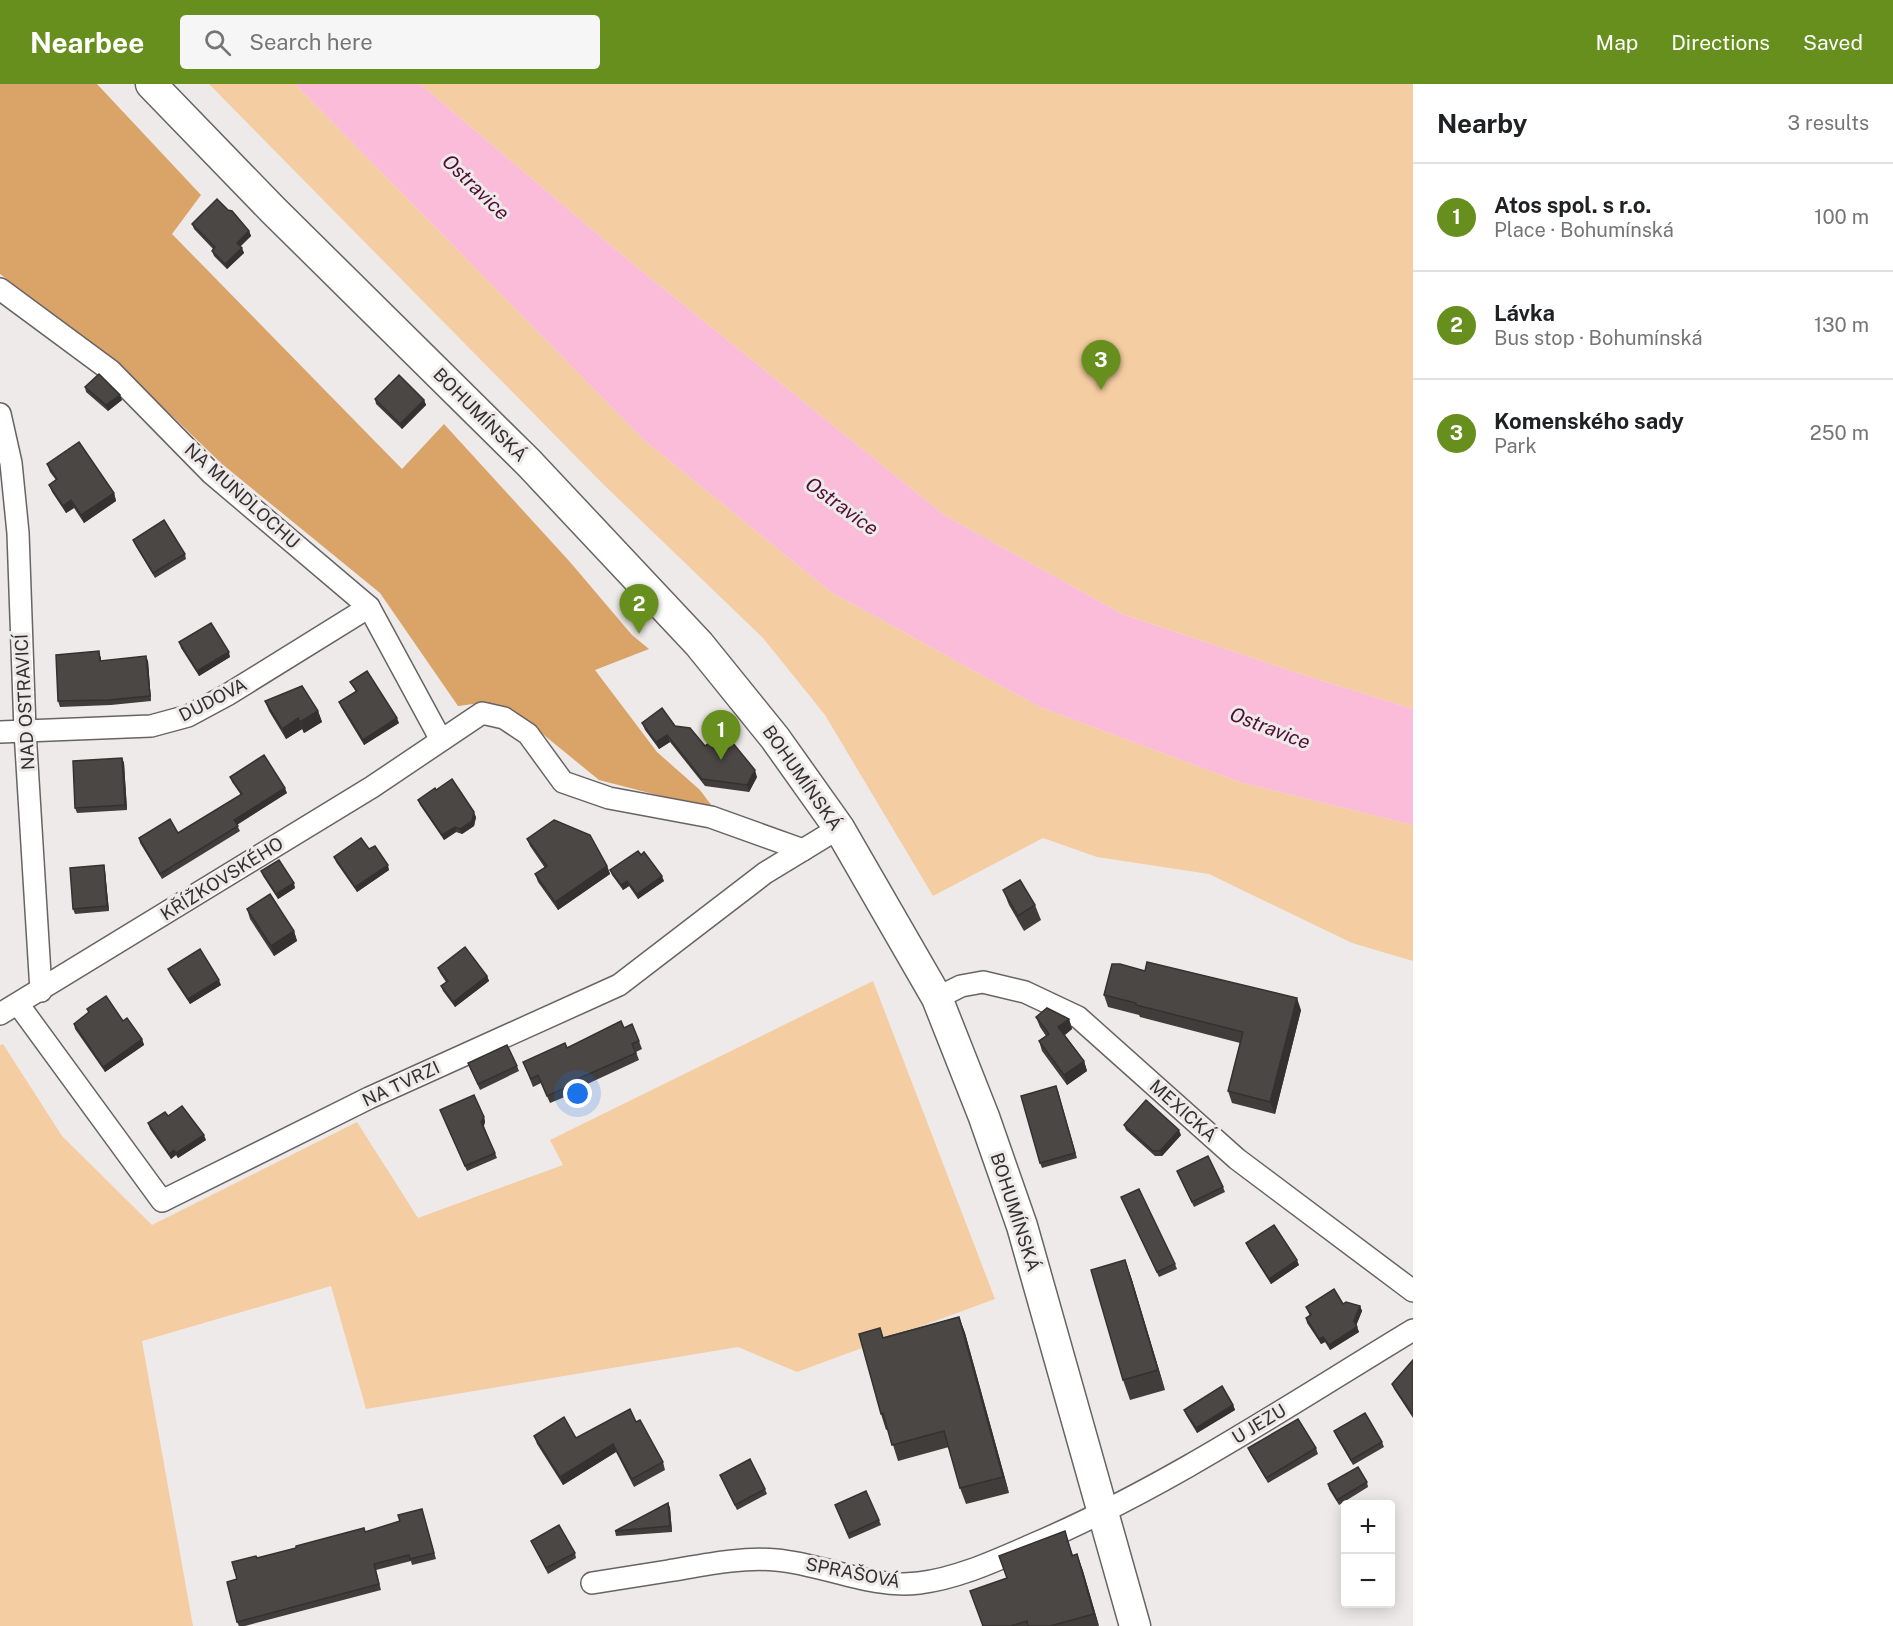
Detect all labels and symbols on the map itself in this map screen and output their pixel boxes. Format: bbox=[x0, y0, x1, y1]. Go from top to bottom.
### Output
water label: Ostravice bbox=[437, 149, 515, 225]
pin: 3 bbox=[1082, 340, 1120, 390]
street label: BOHUMÍNSKÁ bbox=[429, 363, 532, 466]
street label: NA MUNDLOCHU bbox=[181, 439, 304, 553]
water label: Ostravice bbox=[801, 472, 883, 541]
pin: 2 bbox=[620, 584, 658, 634]
street label: NAD OSTRAVICÍ bbox=[9, 632, 39, 771]
street label: DUDOVA bbox=[175, 673, 250, 726]
water label: Ostravice bbox=[1226, 702, 1314, 754]
pin: 1 bbox=[702, 710, 740, 760]
street label: BOHUMÍNSKÁ bbox=[758, 721, 847, 834]
street label: KŘÍŽKOVSKÉHO bbox=[156, 832, 287, 925]
street label: NA TVRZI bbox=[359, 1057, 443, 1111]
street label: MEXICKÁ bbox=[1146, 1074, 1222, 1146]
your location bbox=[563, 1079, 592, 1108]
street label: BOHUMÍNSKÁ bbox=[986, 1150, 1046, 1274]
street label: U JEZU bbox=[1228, 1399, 1290, 1448]
street label: SPRAŠOVÁ bbox=[804, 1552, 903, 1592]

